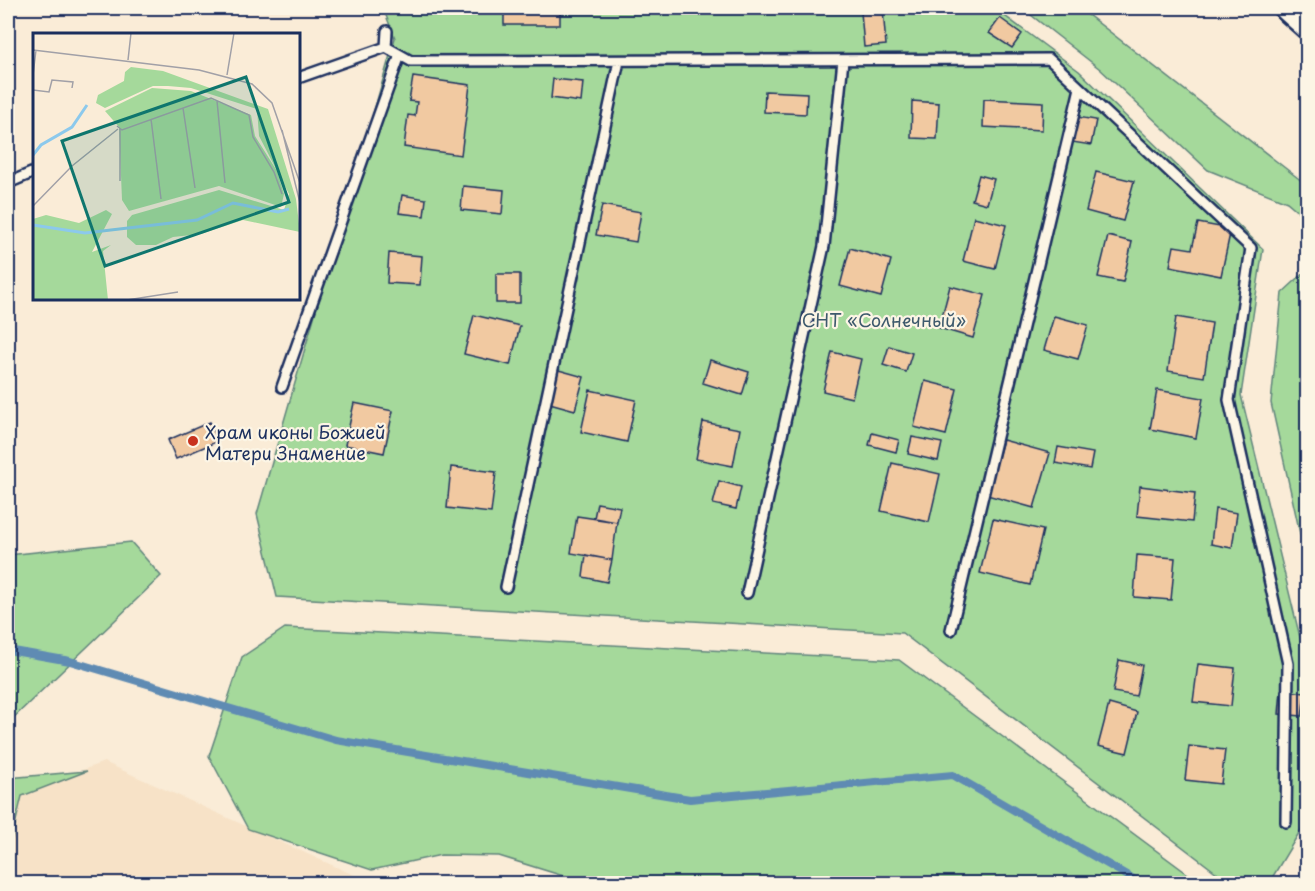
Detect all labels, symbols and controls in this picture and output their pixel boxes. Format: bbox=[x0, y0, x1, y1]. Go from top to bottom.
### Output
inset map bbox=[33, 33, 300, 300]
park label: СНТ «Солнечный» bbox=[802, 306, 966, 333]
place label: Храм иконы Божией Матери Знамение bbox=[205, 418, 386, 466]
marker: Храм иконы Божией Матери Знамение bbox=[186, 434, 200, 448]

